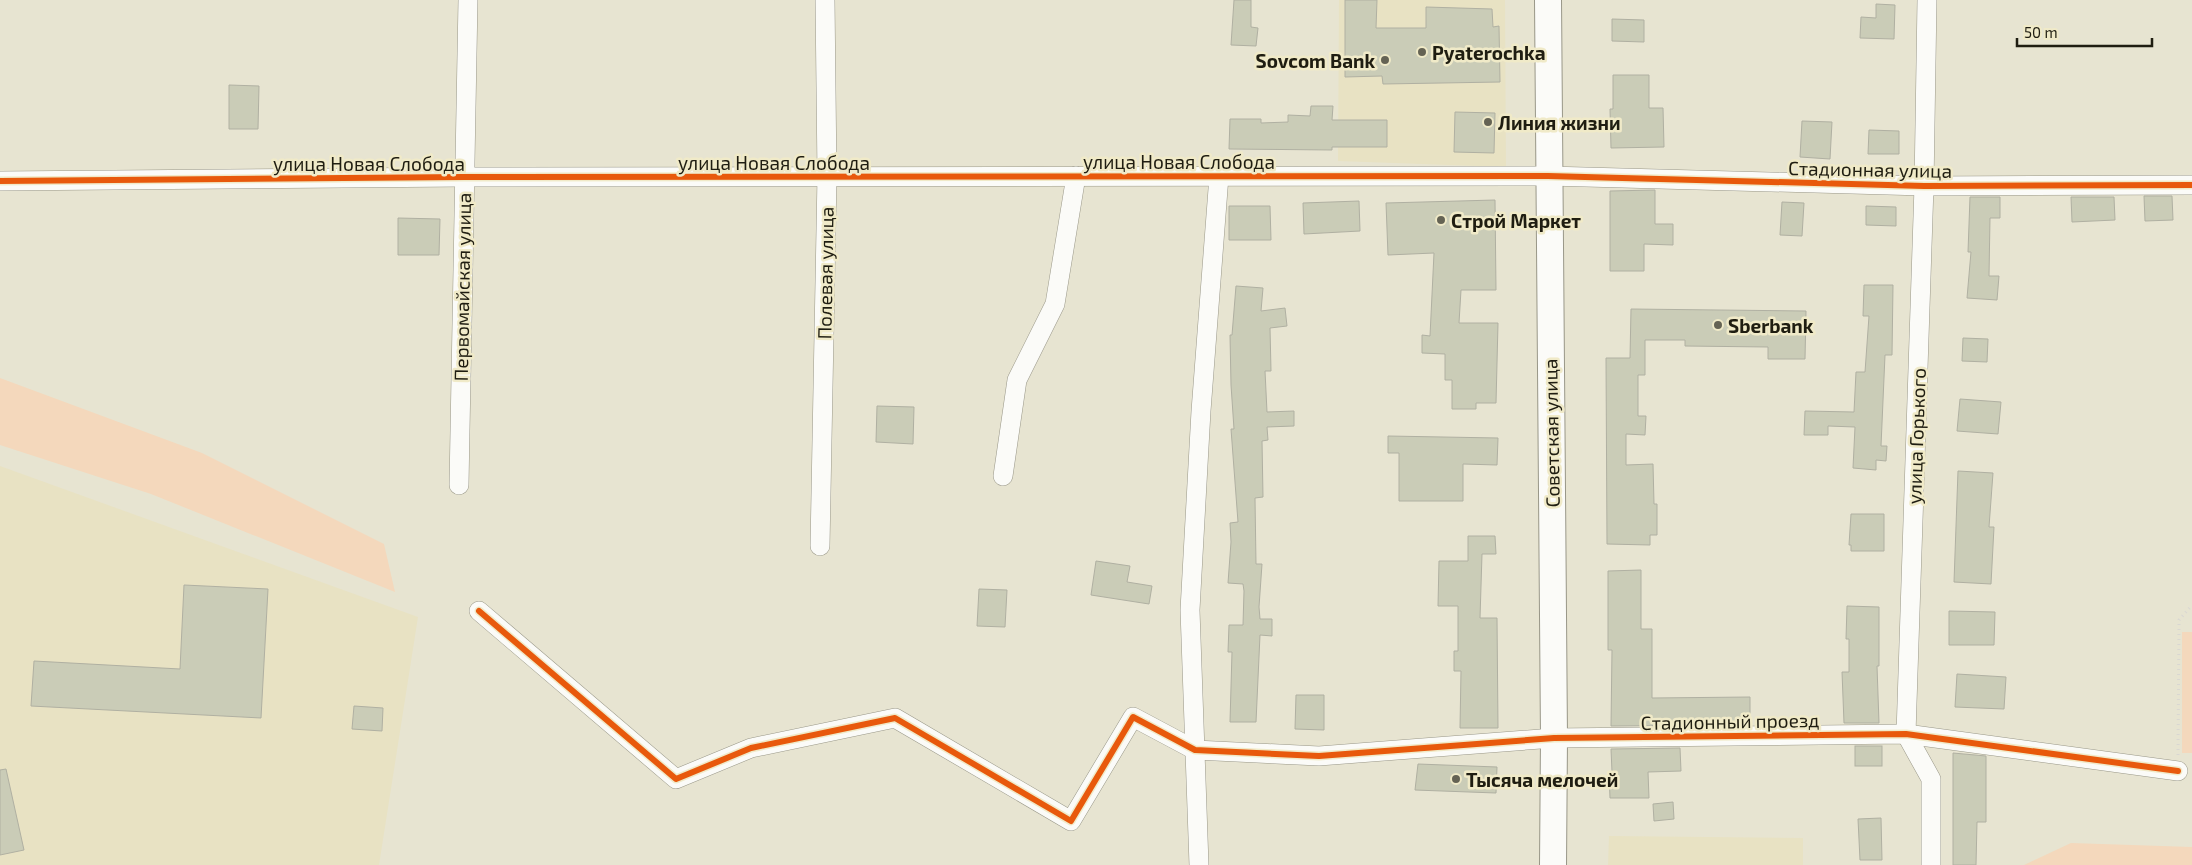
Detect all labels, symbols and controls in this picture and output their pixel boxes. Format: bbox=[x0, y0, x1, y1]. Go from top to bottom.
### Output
scale bar bbox=[2017, 15, 2152, 47]
text: 50 m bbox=[2024, 23, 2058, 41]
place label: Pyaterochka bbox=[1432, 41, 1545, 65]
marker: Pyaterochka bbox=[1416, 46, 1428, 58]
place label: Sovcom Bank bbox=[1256, 49, 1375, 72]
marker: Sovcom Bank bbox=[1379, 54, 1391, 66]
place label: Линия жизни bbox=[1498, 111, 1621, 134]
marker: Линия жизни bbox=[1482, 116, 1494, 128]
street label: улица Новая Слобода bbox=[1083, 150, 1275, 174]
street label: улица Новая Слобода bbox=[678, 151, 870, 175]
street label: улица Новая Слобода bbox=[273, 152, 465, 176]
street label: Стадионная улица bbox=[1788, 156, 1952, 183]
street label: Первомайская улица bbox=[449, 192, 476, 382]
street label: Полевая улица bbox=[812, 206, 839, 340]
place label: Строй Маркет bbox=[1451, 209, 1581, 232]
marker: Строй Маркет bbox=[1435, 214, 1447, 226]
place label: Sberbank bbox=[1728, 314, 1814, 337]
marker: Sberbank bbox=[1712, 319, 1724, 331]
street label: Советская улица bbox=[1538, 358, 1565, 508]
street label: улица Горького bbox=[1902, 367, 1931, 505]
street label: Стадионный проезд bbox=[1641, 708, 1819, 734]
place label: Тысяча мелочей bbox=[1466, 768, 1618, 791]
marker: Тысяча мелочей bbox=[1450, 773, 1462, 785]

